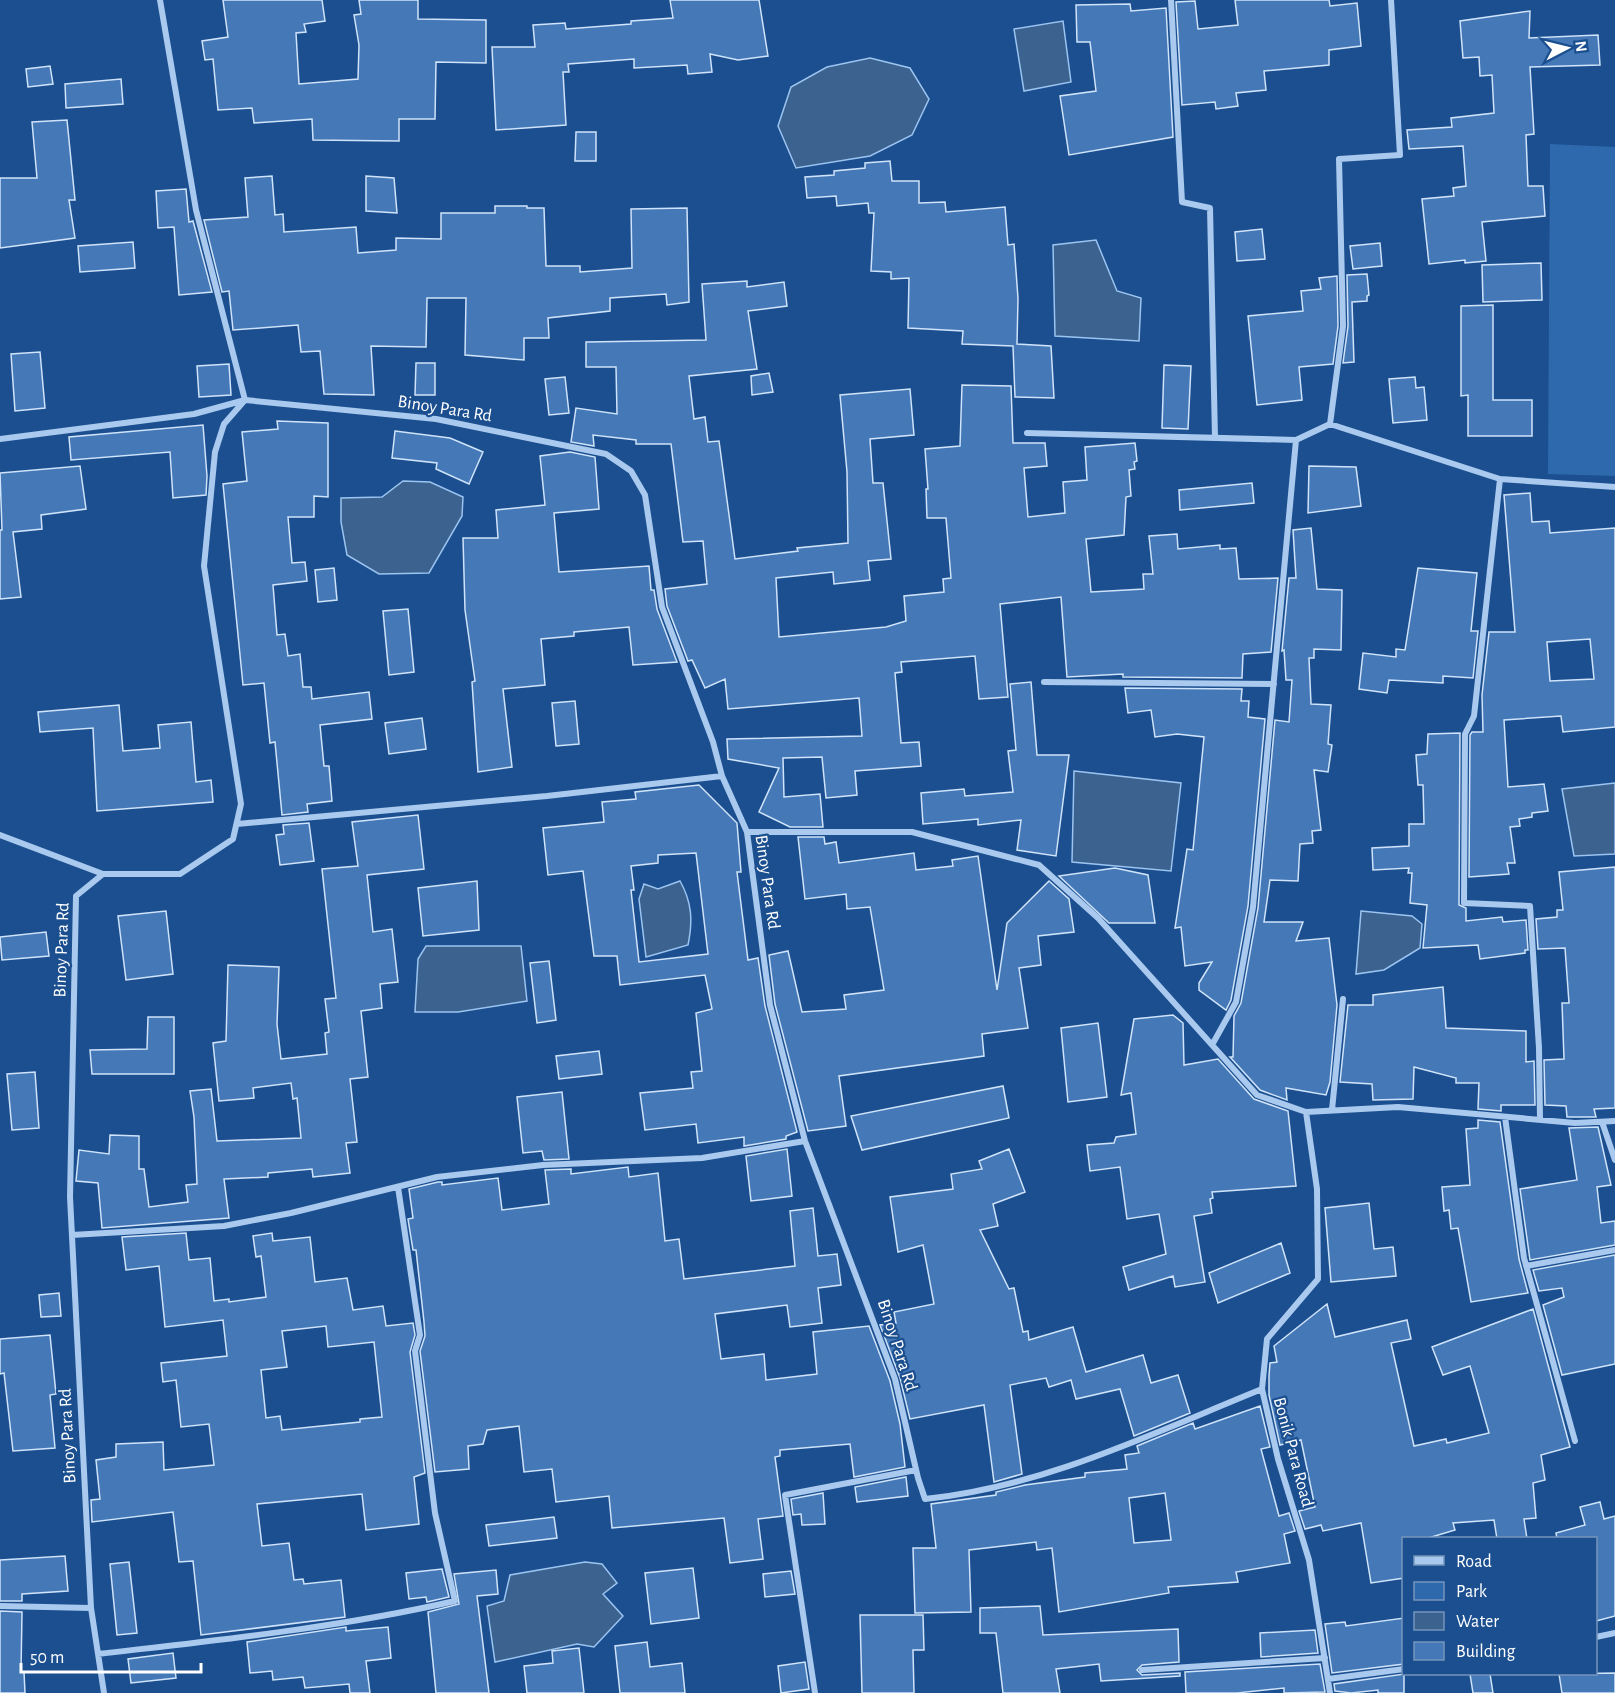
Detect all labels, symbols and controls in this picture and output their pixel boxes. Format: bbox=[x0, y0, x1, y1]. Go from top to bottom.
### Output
north arrow bbox=[1537, 18, 1597, 78]
text: N bbox=[1572, 40, 1590, 53]
street label: Binoy Para Rd bbox=[396, 393, 493, 425]
street label: Binoy Para Rd bbox=[751, 834, 783, 931]
street label: Binoy Para Rd bbox=[51, 902, 73, 998]
street label: Binoy Para Rd bbox=[874, 1297, 920, 1393]
street label: Binoy Para Rd bbox=[57, 1388, 79, 1484]
street label: Bonik Para Road bbox=[1270, 1395, 1316, 1509]
legend bbox=[1402, 1537, 1597, 1675]
text: Road bbox=[1456, 1553, 1492, 1571]
text: Park bbox=[1456, 1583, 1488, 1601]
text: Water bbox=[1456, 1613, 1499, 1631]
scale bar bbox=[21, 1636, 201, 1674]
text: Building bbox=[1456, 1643, 1516, 1661]
text: 50 m bbox=[30, 1649, 64, 1667]

